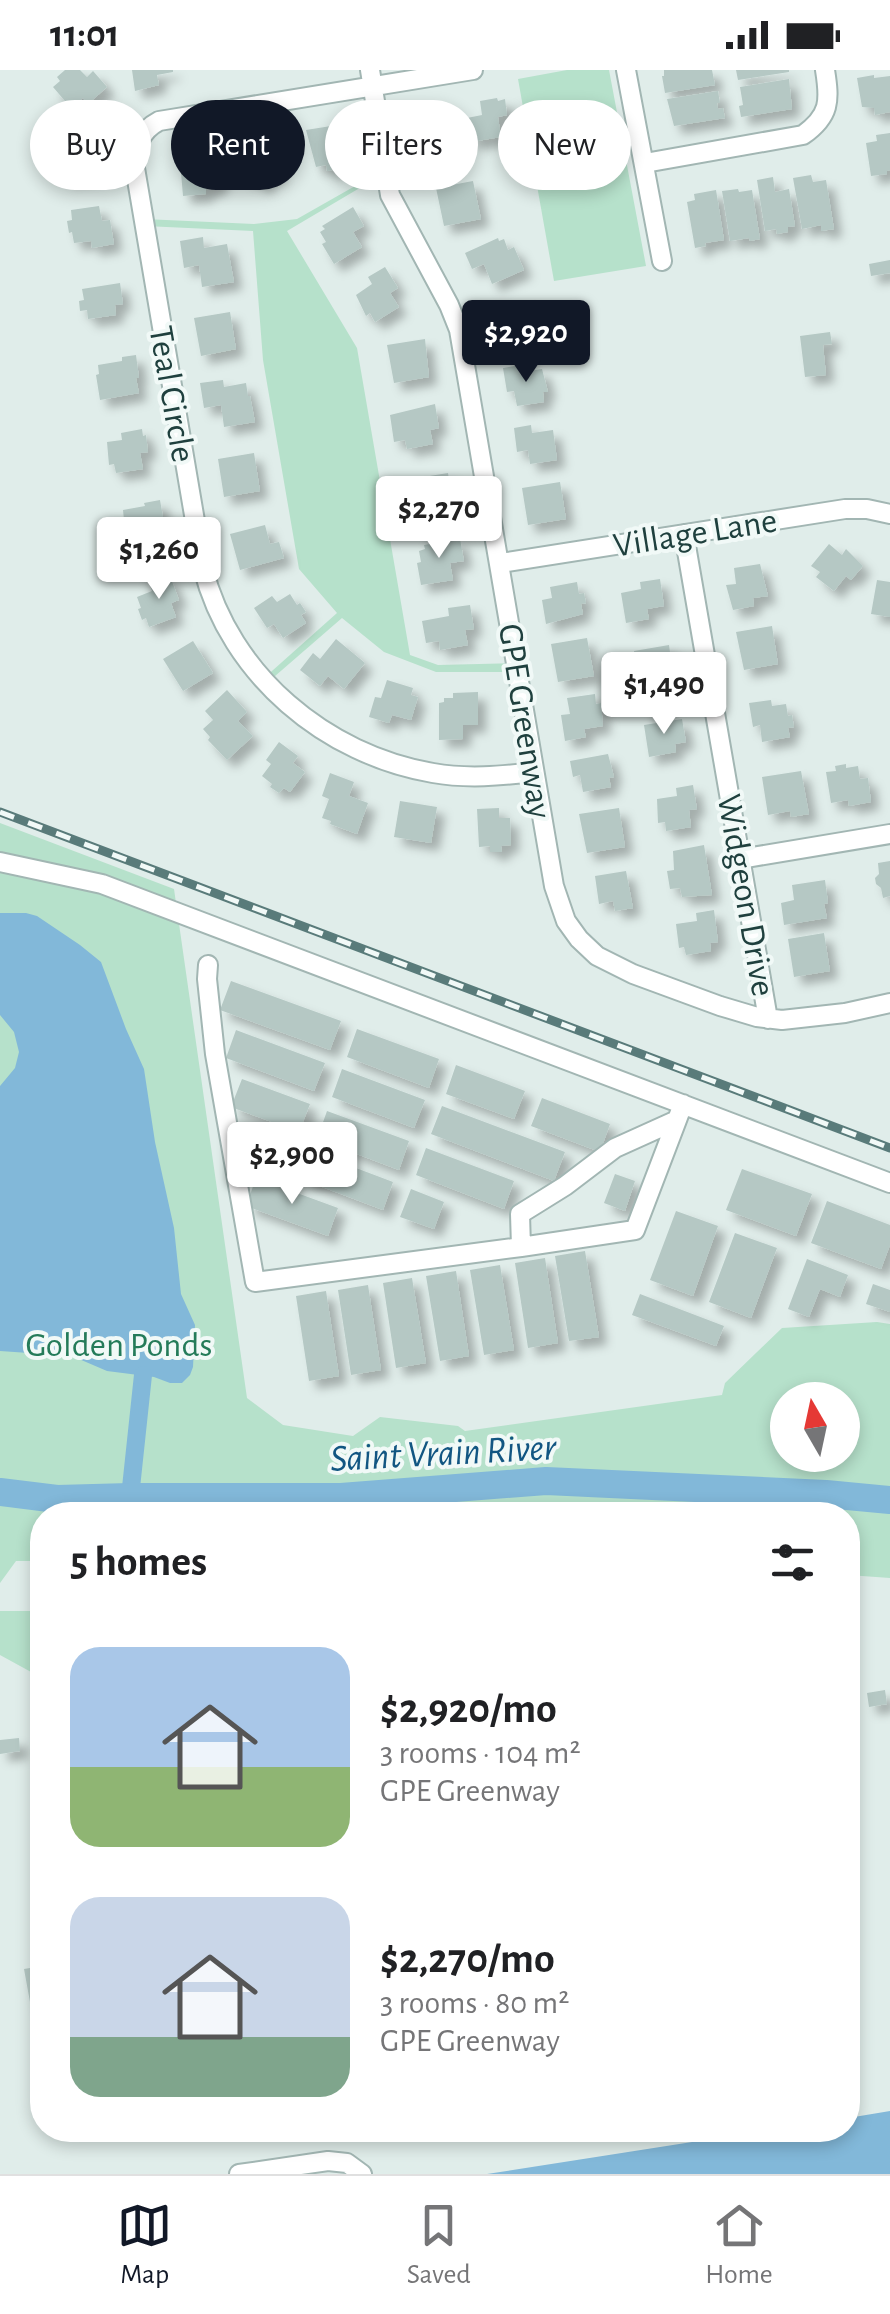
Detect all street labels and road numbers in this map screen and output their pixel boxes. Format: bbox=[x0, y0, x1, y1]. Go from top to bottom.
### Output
street label: Teal Circle bbox=[142, 323, 201, 465]
street label: Village Lane bbox=[611, 503, 780, 564]
street label: GPE Greenway bbox=[492, 621, 557, 821]
street label: Widgeon Drive bbox=[711, 792, 781, 999]

